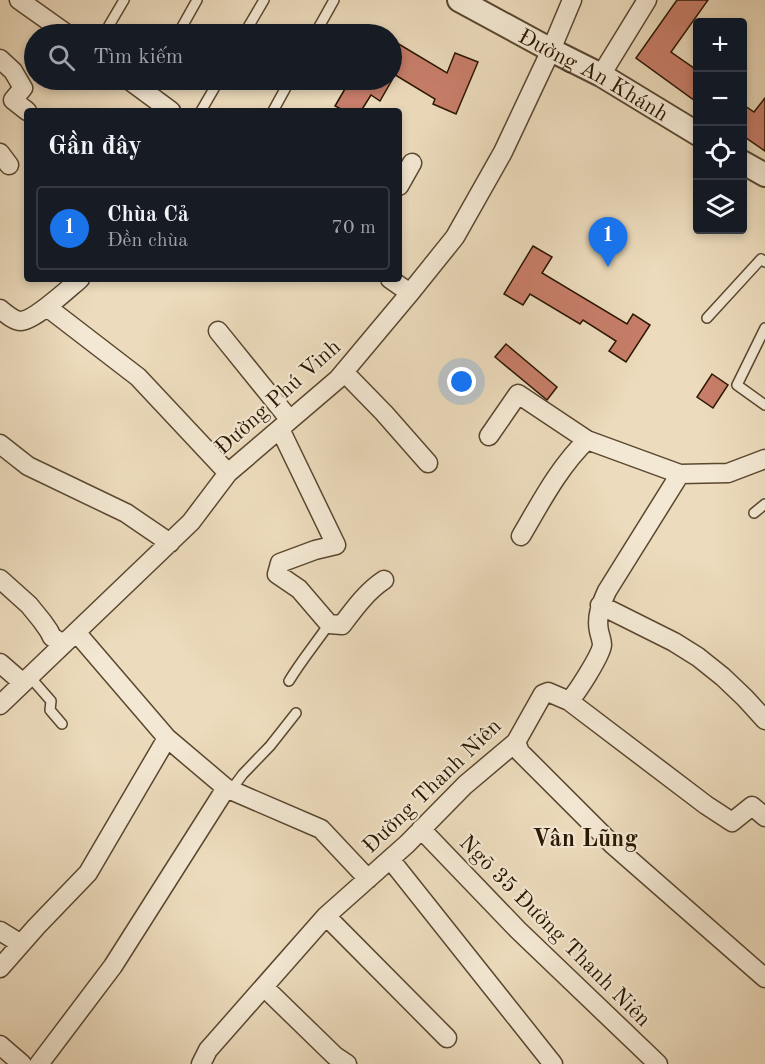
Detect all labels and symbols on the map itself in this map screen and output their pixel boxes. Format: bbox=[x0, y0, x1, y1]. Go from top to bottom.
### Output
street label: Đường An Khánh bbox=[514, 26, 672, 126]
pin: 1 bbox=[588, 218, 628, 267]
street label: Đường Phú Vinh bbox=[211, 336, 345, 459]
your location bbox=[447, 367, 476, 396]
street label: Đường Thanh Niên bbox=[359, 715, 506, 858]
district label: Vân Lũng bbox=[532, 828, 638, 852]
street label: Ngõ 35 Đường Thanh Niên bbox=[455, 832, 655, 1031]

